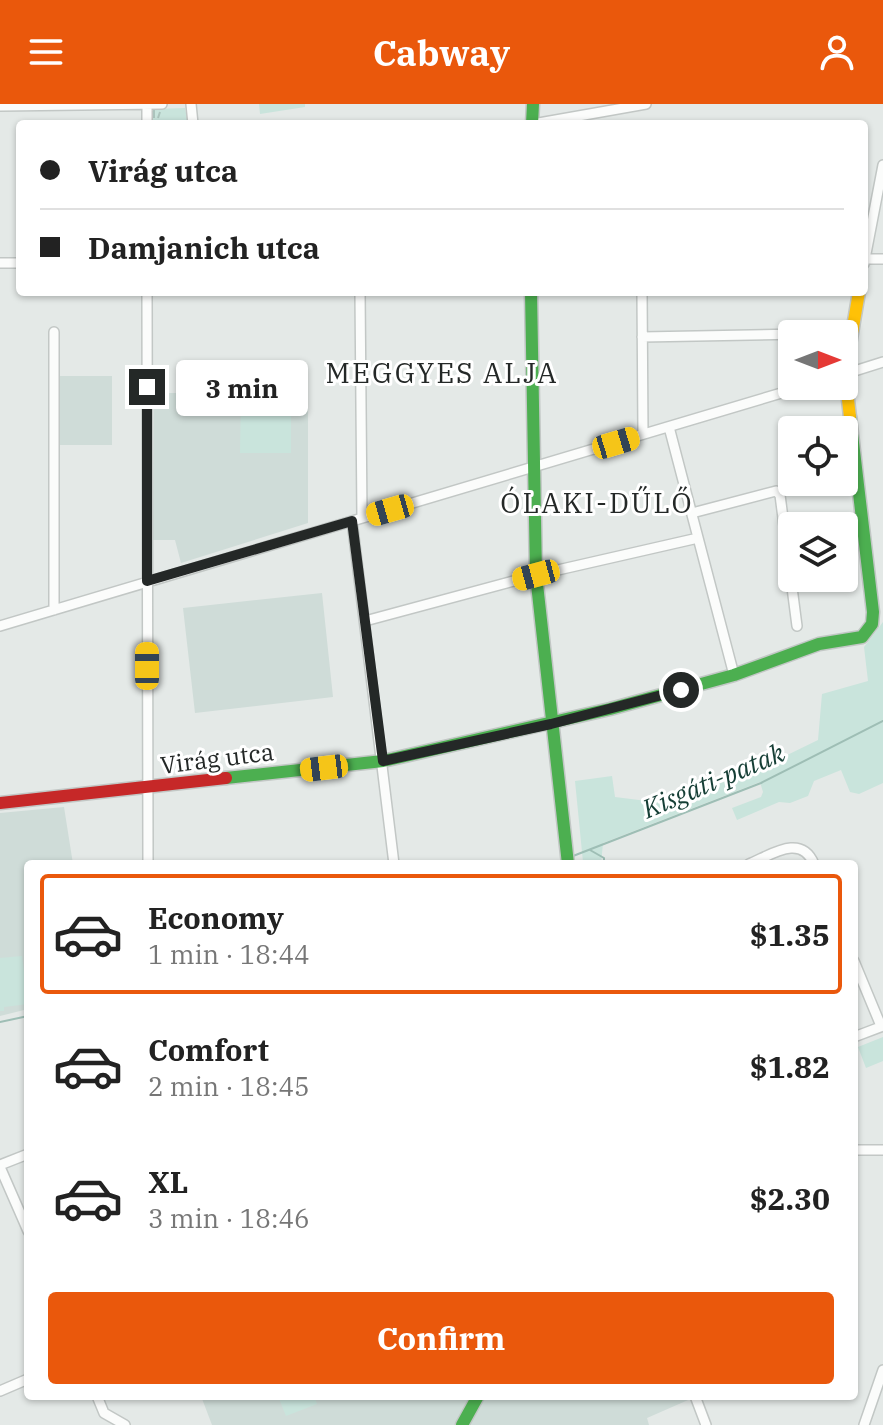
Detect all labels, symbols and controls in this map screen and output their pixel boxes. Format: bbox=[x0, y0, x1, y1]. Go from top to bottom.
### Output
text: Cabway bbox=[373, 29, 510, 76]
icon: menu bbox=[24, 30, 68, 74]
icon: person bbox=[815, 30, 859, 74]
text: Virág utca bbox=[88, 151, 238, 190]
text: Damjanich utca bbox=[88, 228, 320, 267]
north arrow bbox=[778, 320, 858, 400]
map controls bbox=[778, 320, 858, 592]
district label: MEGGYES ALJA bbox=[326, 354, 558, 391]
callout: 3 min bbox=[175, 359, 307, 415]
route end bbox=[129, 369, 165, 405]
text: 3 min bbox=[206, 371, 278, 405]
button: locate bbox=[778, 416, 858, 496]
car bbox=[590, 425, 642, 461]
district label: ÓLAKI-DŰLŐ bbox=[500, 484, 694, 521]
car bbox=[364, 492, 416, 528]
button: layers bbox=[778, 512, 858, 592]
car bbox=[510, 557, 562, 593]
car bbox=[135, 642, 159, 690]
route start bbox=[663, 672, 699, 708]
street label: Virág utca bbox=[158, 735, 276, 781]
water label: Kisgáti-patak bbox=[636, 735, 790, 826]
car bbox=[299, 753, 349, 783]
icon: car bbox=[52, 898, 124, 970]
text: Economy bbox=[148, 898, 284, 937]
text: $1.35 bbox=[750, 915, 830, 954]
text: 1 min · 18:44 bbox=[148, 937, 310, 971]
icon: car bbox=[52, 1030, 124, 1102]
text: Comfort bbox=[148, 1030, 269, 1069]
text: $1.82 bbox=[750, 1047, 830, 1086]
text: 2 min · 18:45 bbox=[148, 1069, 310, 1103]
icon: car bbox=[52, 1162, 124, 1234]
text: XL bbox=[148, 1162, 188, 1201]
text: $2.30 bbox=[750, 1179, 830, 1218]
text: 3 min · 18:46 bbox=[148, 1201, 310, 1235]
button: Confirm bbox=[48, 1292, 834, 1384]

